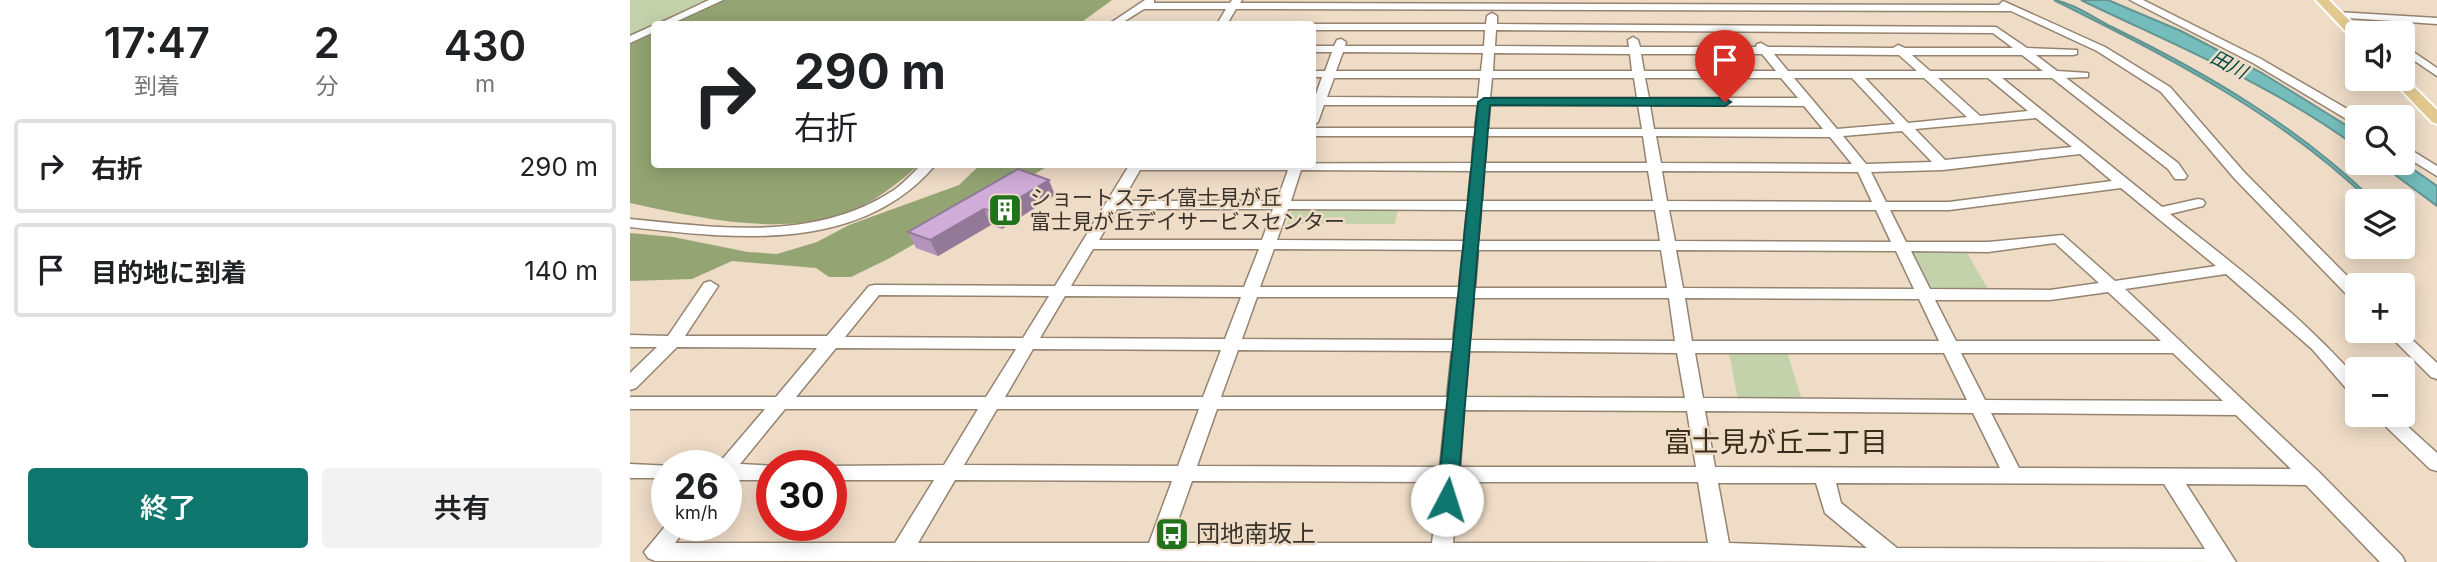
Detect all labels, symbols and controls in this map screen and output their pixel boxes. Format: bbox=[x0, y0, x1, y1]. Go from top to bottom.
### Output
text: 17:47 bbox=[104, 17, 210, 68]
text: 2 bbox=[314, 17, 340, 68]
text: 430 bbox=[444, 20, 526, 71]
map controls bbox=[2345, 21, 2415, 427]
button: sound bbox=[2345, 21, 2415, 91]
pin bbox=[1695, 30, 1755, 102]
icon: arrive bbox=[1706, 41, 1744, 79]
text: 290 m bbox=[794, 42, 946, 101]
water label: 田川 bbox=[2207, 45, 2253, 84]
icon: right bbox=[679, 49, 770, 140]
text: m bbox=[475, 70, 495, 98]
text: 到着 bbox=[134, 72, 180, 100]
text: 分 bbox=[315, 72, 338, 100]
button: search bbox=[2345, 105, 2415, 175]
text: 右折 bbox=[794, 108, 858, 147]
icon: right bbox=[32, 147, 70, 185]
text: 290 m bbox=[520, 151, 598, 182]
text: 右折 bbox=[91, 153, 143, 184]
place label: ショートステイ富士見が丘 富士見が丘デイサービスセンター bbox=[1030, 185, 1345, 234]
button: layers bbox=[2345, 189, 2415, 259]
building icon: ショートステイ富士見が丘 富士見が丘デイサービスセンター bbox=[986, 191, 1024, 229]
icon: arrive bbox=[32, 251, 70, 289]
text: 140 m bbox=[524, 255, 598, 286]
text: 目的地に到着 bbox=[91, 257, 247, 288]
button: + bbox=[2345, 273, 2415, 343]
button: − bbox=[2345, 357, 2415, 427]
district label: 富士見が丘二丁目 bbox=[1664, 425, 1888, 459]
speed limit sign: 30 bbox=[756, 450, 847, 541]
position arrow bbox=[1410, 463, 1484, 537]
text: 26 bbox=[674, 465, 719, 507]
button: 終了 bbox=[28, 468, 308, 548]
button: 共有 bbox=[322, 468, 602, 548]
text: km/h bbox=[675, 502, 718, 523]
bus stop icon: 団地南坂上 bbox=[1153, 515, 1191, 553]
place label: 団地南坂上 bbox=[1196, 519, 1316, 548]

